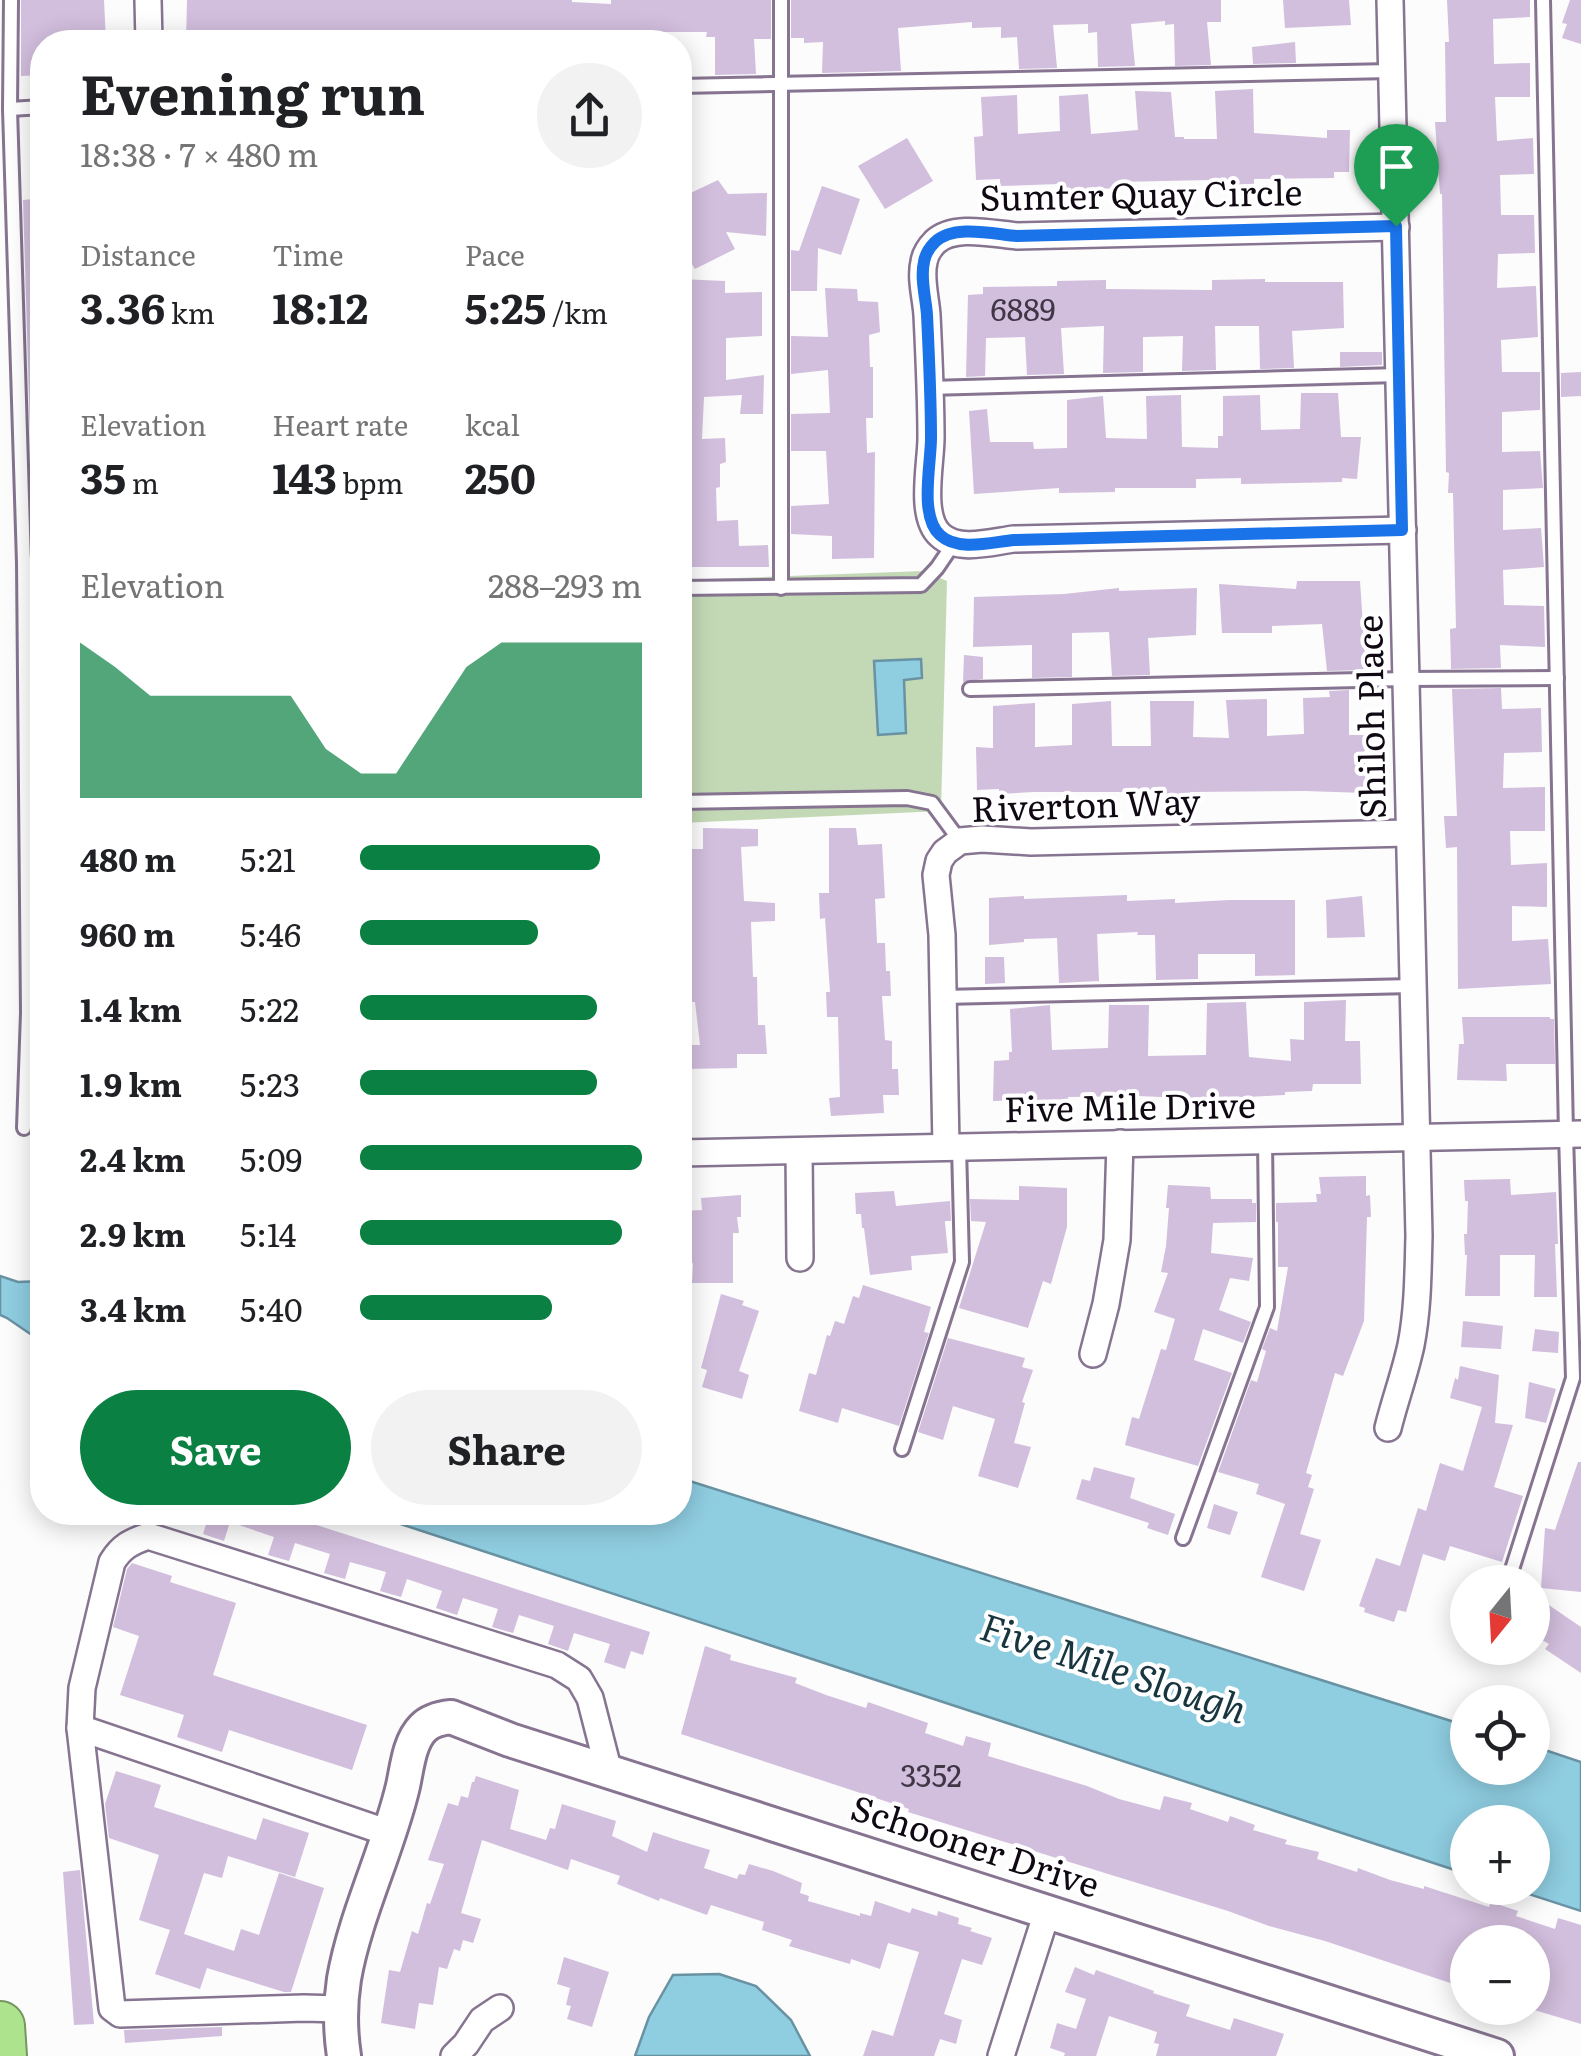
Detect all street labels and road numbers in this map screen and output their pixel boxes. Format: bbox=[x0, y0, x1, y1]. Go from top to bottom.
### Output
street label: Sumter Quay Circle bbox=[979, 164, 1303, 222]
street label: Shiloh Place bbox=[1341, 615, 1397, 820]
street label: Riverton Way bbox=[970, 773, 1202, 833]
street label: Five Mile Drive bbox=[1004, 1077, 1256, 1133]
street label: Schooner Drive bbox=[845, 1780, 1107, 1909]

